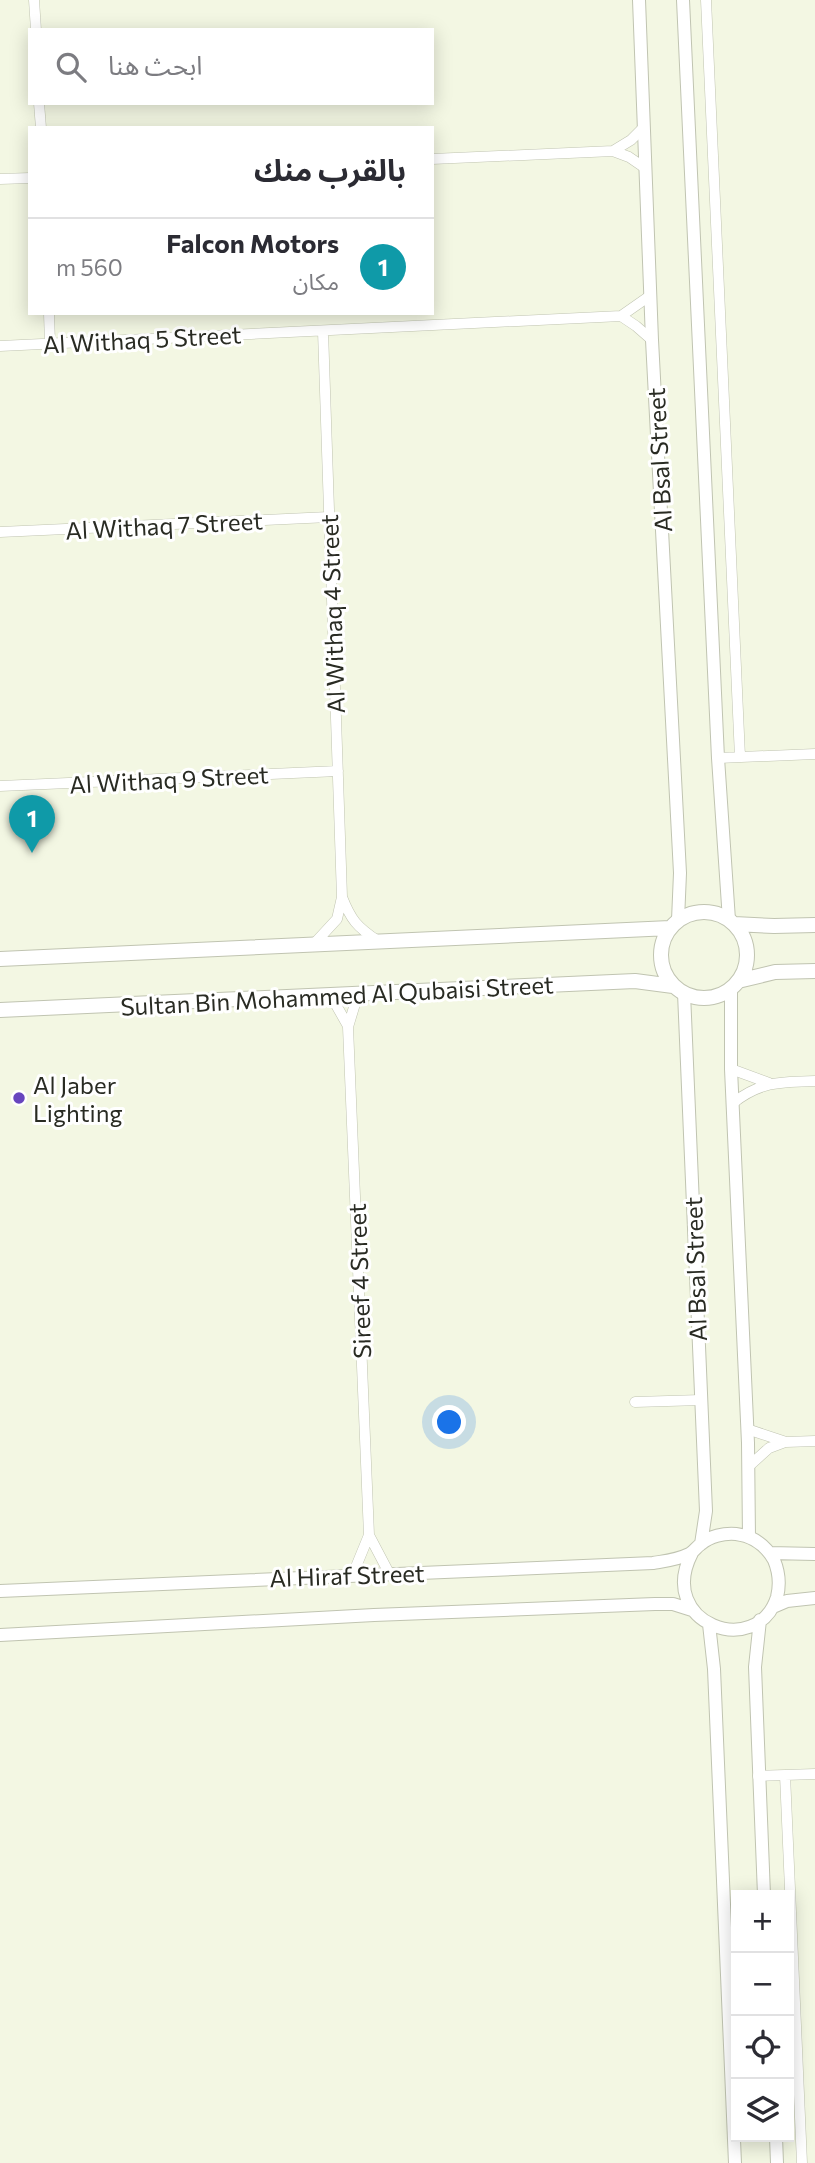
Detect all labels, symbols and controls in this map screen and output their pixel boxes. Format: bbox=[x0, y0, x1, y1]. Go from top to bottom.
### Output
search box bbox=[28, 28, 434, 105]
icon: search bbox=[52, 48, 90, 86]
text: ابحث هنا bbox=[108, 49, 203, 80]
text: بالقرب منك bbox=[254, 150, 406, 187]
text: Falcon Motors bbox=[166, 227, 339, 258]
text: 560 m bbox=[56, 253, 123, 281]
text: 1 bbox=[378, 253, 388, 281]
text: مكان bbox=[293, 267, 339, 295]
street label: Al Withaq 5 Street bbox=[42, 319, 242, 359]
street label: Al Bsal Street bbox=[641, 387, 677, 533]
street label: Al Withaq 7 Street bbox=[64, 505, 264, 545]
street label: Al Withaq 4 Street bbox=[314, 514, 350, 714]
street label: Al Withaq 9 Street bbox=[69, 759, 270, 799]
pin: 1 bbox=[9, 795, 55, 853]
street label: Sultan Bin Mohammed Al Qubaisi Street bbox=[120, 969, 554, 1021]
place label: Al Jaber Lighting bbox=[33, 1070, 122, 1127]
marker: Al Jaber Lighting bbox=[11, 1090, 27, 1106]
street label: Al Bsal Street bbox=[678, 1196, 712, 1342]
street label: Sireef 4 Street bbox=[342, 1203, 376, 1359]
your location bbox=[432, 1405, 466, 1439]
street label: Al Hiraf Street bbox=[269, 1558, 425, 1592]
map controls bbox=[731, 1890, 794, 2142]
button: + bbox=[731, 1890, 794, 1953]
button: − bbox=[731, 1953, 794, 2016]
button: locate bbox=[731, 2016, 794, 2079]
button: layers bbox=[731, 2079, 794, 2142]

